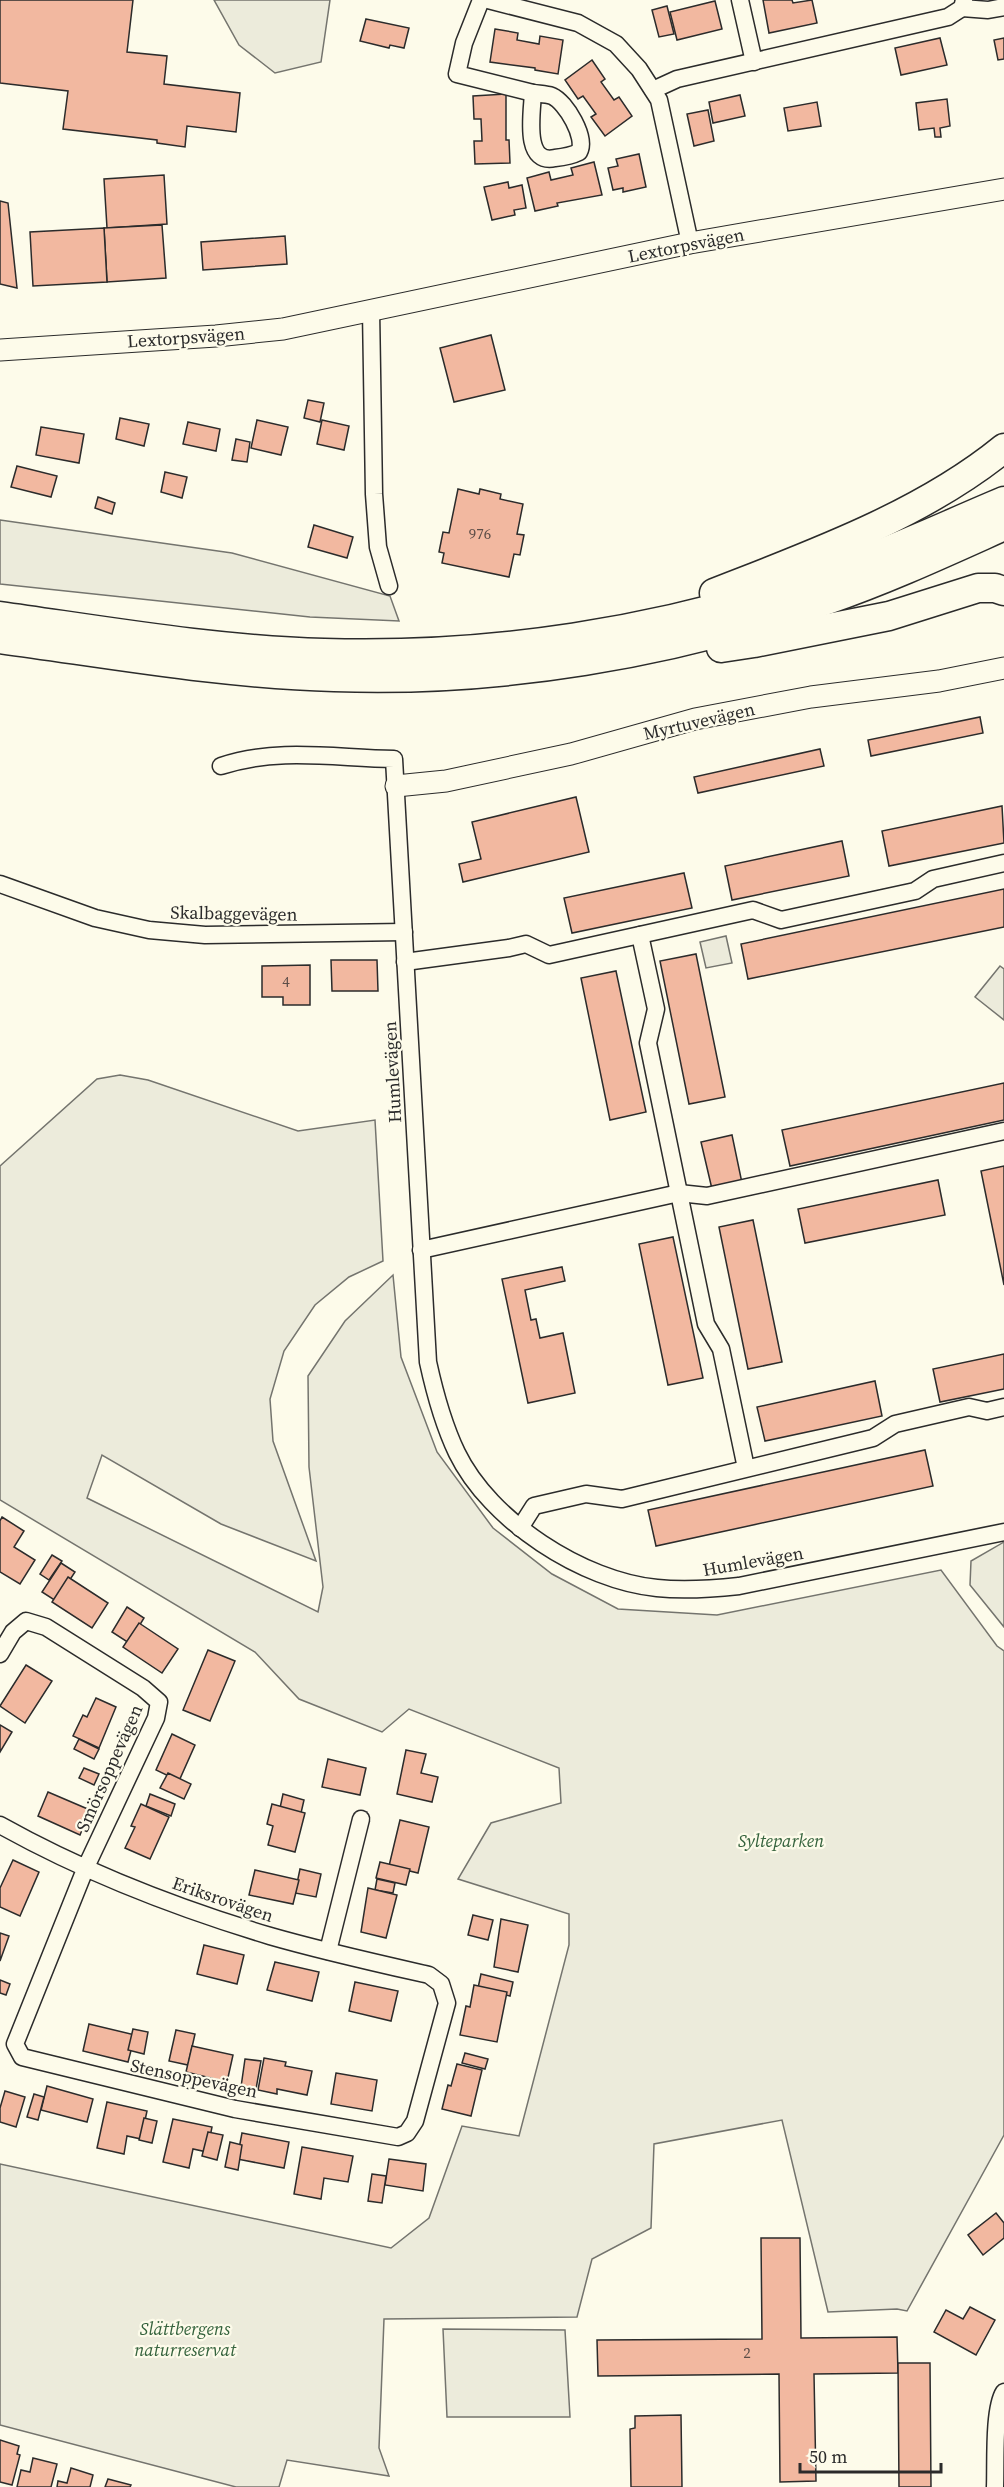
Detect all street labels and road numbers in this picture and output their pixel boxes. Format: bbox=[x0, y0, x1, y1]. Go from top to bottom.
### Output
street label: Lextorpsvägen bbox=[626, 221, 746, 269]
street label: Lextorpsvägen bbox=[126, 320, 246, 354]
street label: Myrtuvevägen bbox=[641, 696, 757, 746]
street label: Skalbaggevägen bbox=[170, 899, 298, 927]
street label: Humlevägen bbox=[377, 1020, 407, 1124]
street label: Humlevägen bbox=[701, 1540, 805, 1582]
street label: Smörsoppevägen bbox=[70, 1700, 148, 1836]
street label: Eriksrovägen bbox=[169, 1870, 277, 1928]
street label: Stensoppevägen bbox=[128, 2052, 260, 2104]

